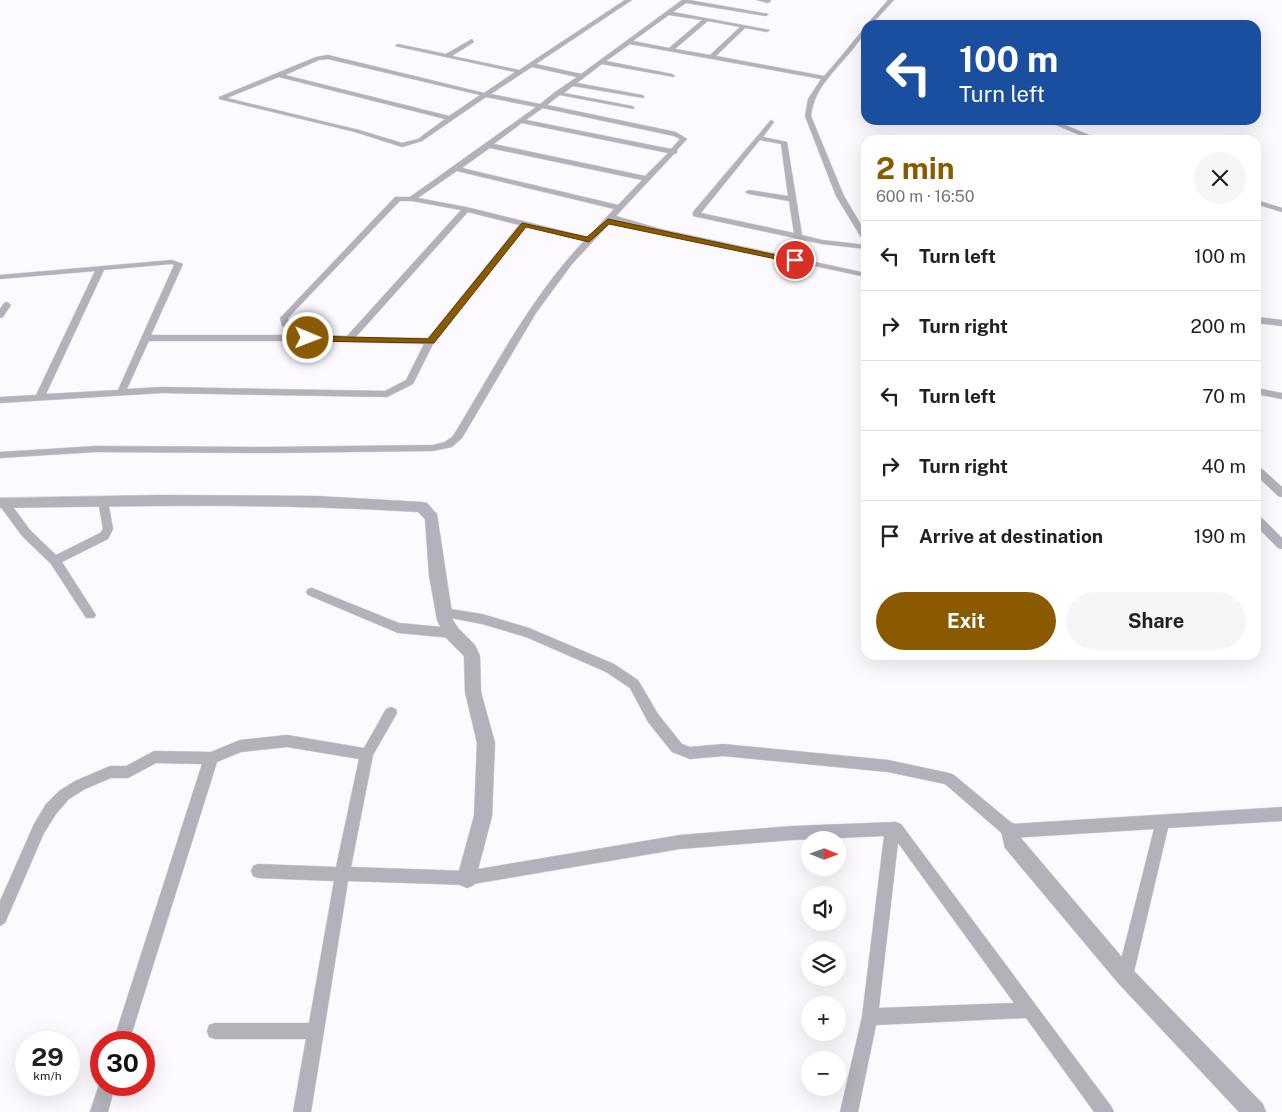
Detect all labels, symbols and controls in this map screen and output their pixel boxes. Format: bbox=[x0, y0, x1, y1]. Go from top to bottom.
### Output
text: 100 m bbox=[959, 39, 1058, 80]
icon: left bbox=[876, 40, 941, 105]
text: Turn left bbox=[959, 81, 1045, 107]
text: 2 min bbox=[876, 150, 955, 186]
button: close bbox=[1194, 152, 1246, 204]
text: 600 m · 16:50 bbox=[876, 187, 975, 206]
pin bbox=[774, 239, 816, 281]
icon: left bbox=[876, 242, 904, 270]
text: Turn left bbox=[919, 245, 996, 267]
text: 100 m bbox=[1194, 245, 1246, 267]
icon: arrive bbox=[781, 246, 809, 274]
position arrow bbox=[281, 311, 333, 363]
icon: right bbox=[876, 312, 904, 340]
text: Turn right bbox=[919, 315, 1008, 337]
text: 200 m bbox=[1190, 315, 1246, 337]
icon: left bbox=[876, 382, 904, 410]
text: Turn left bbox=[919, 385, 996, 407]
text: 70 m bbox=[1202, 385, 1246, 407]
icon: right bbox=[876, 452, 904, 480]
text: Turn right bbox=[919, 455, 1008, 477]
text: 40 m bbox=[1201, 455, 1246, 477]
icon: arrive bbox=[876, 522, 904, 550]
text: Arrive at destination bbox=[919, 525, 1103, 547]
text: 190 m bbox=[1194, 525, 1246, 547]
button: Exit bbox=[876, 592, 1056, 650]
button: Share bbox=[1066, 592, 1246, 650]
north arrow bbox=[801, 831, 846, 876]
map controls bbox=[801, 831, 846, 1096]
button: sound bbox=[801, 886, 846, 931]
button: layers bbox=[801, 941, 846, 986]
button: + bbox=[801, 996, 846, 1041]
speed limit sign: 30 bbox=[90, 1031, 155, 1096]
text: 29 bbox=[31, 1042, 64, 1072]
button: − bbox=[801, 1051, 846, 1096]
text: km/h bbox=[33, 1069, 62, 1083]

